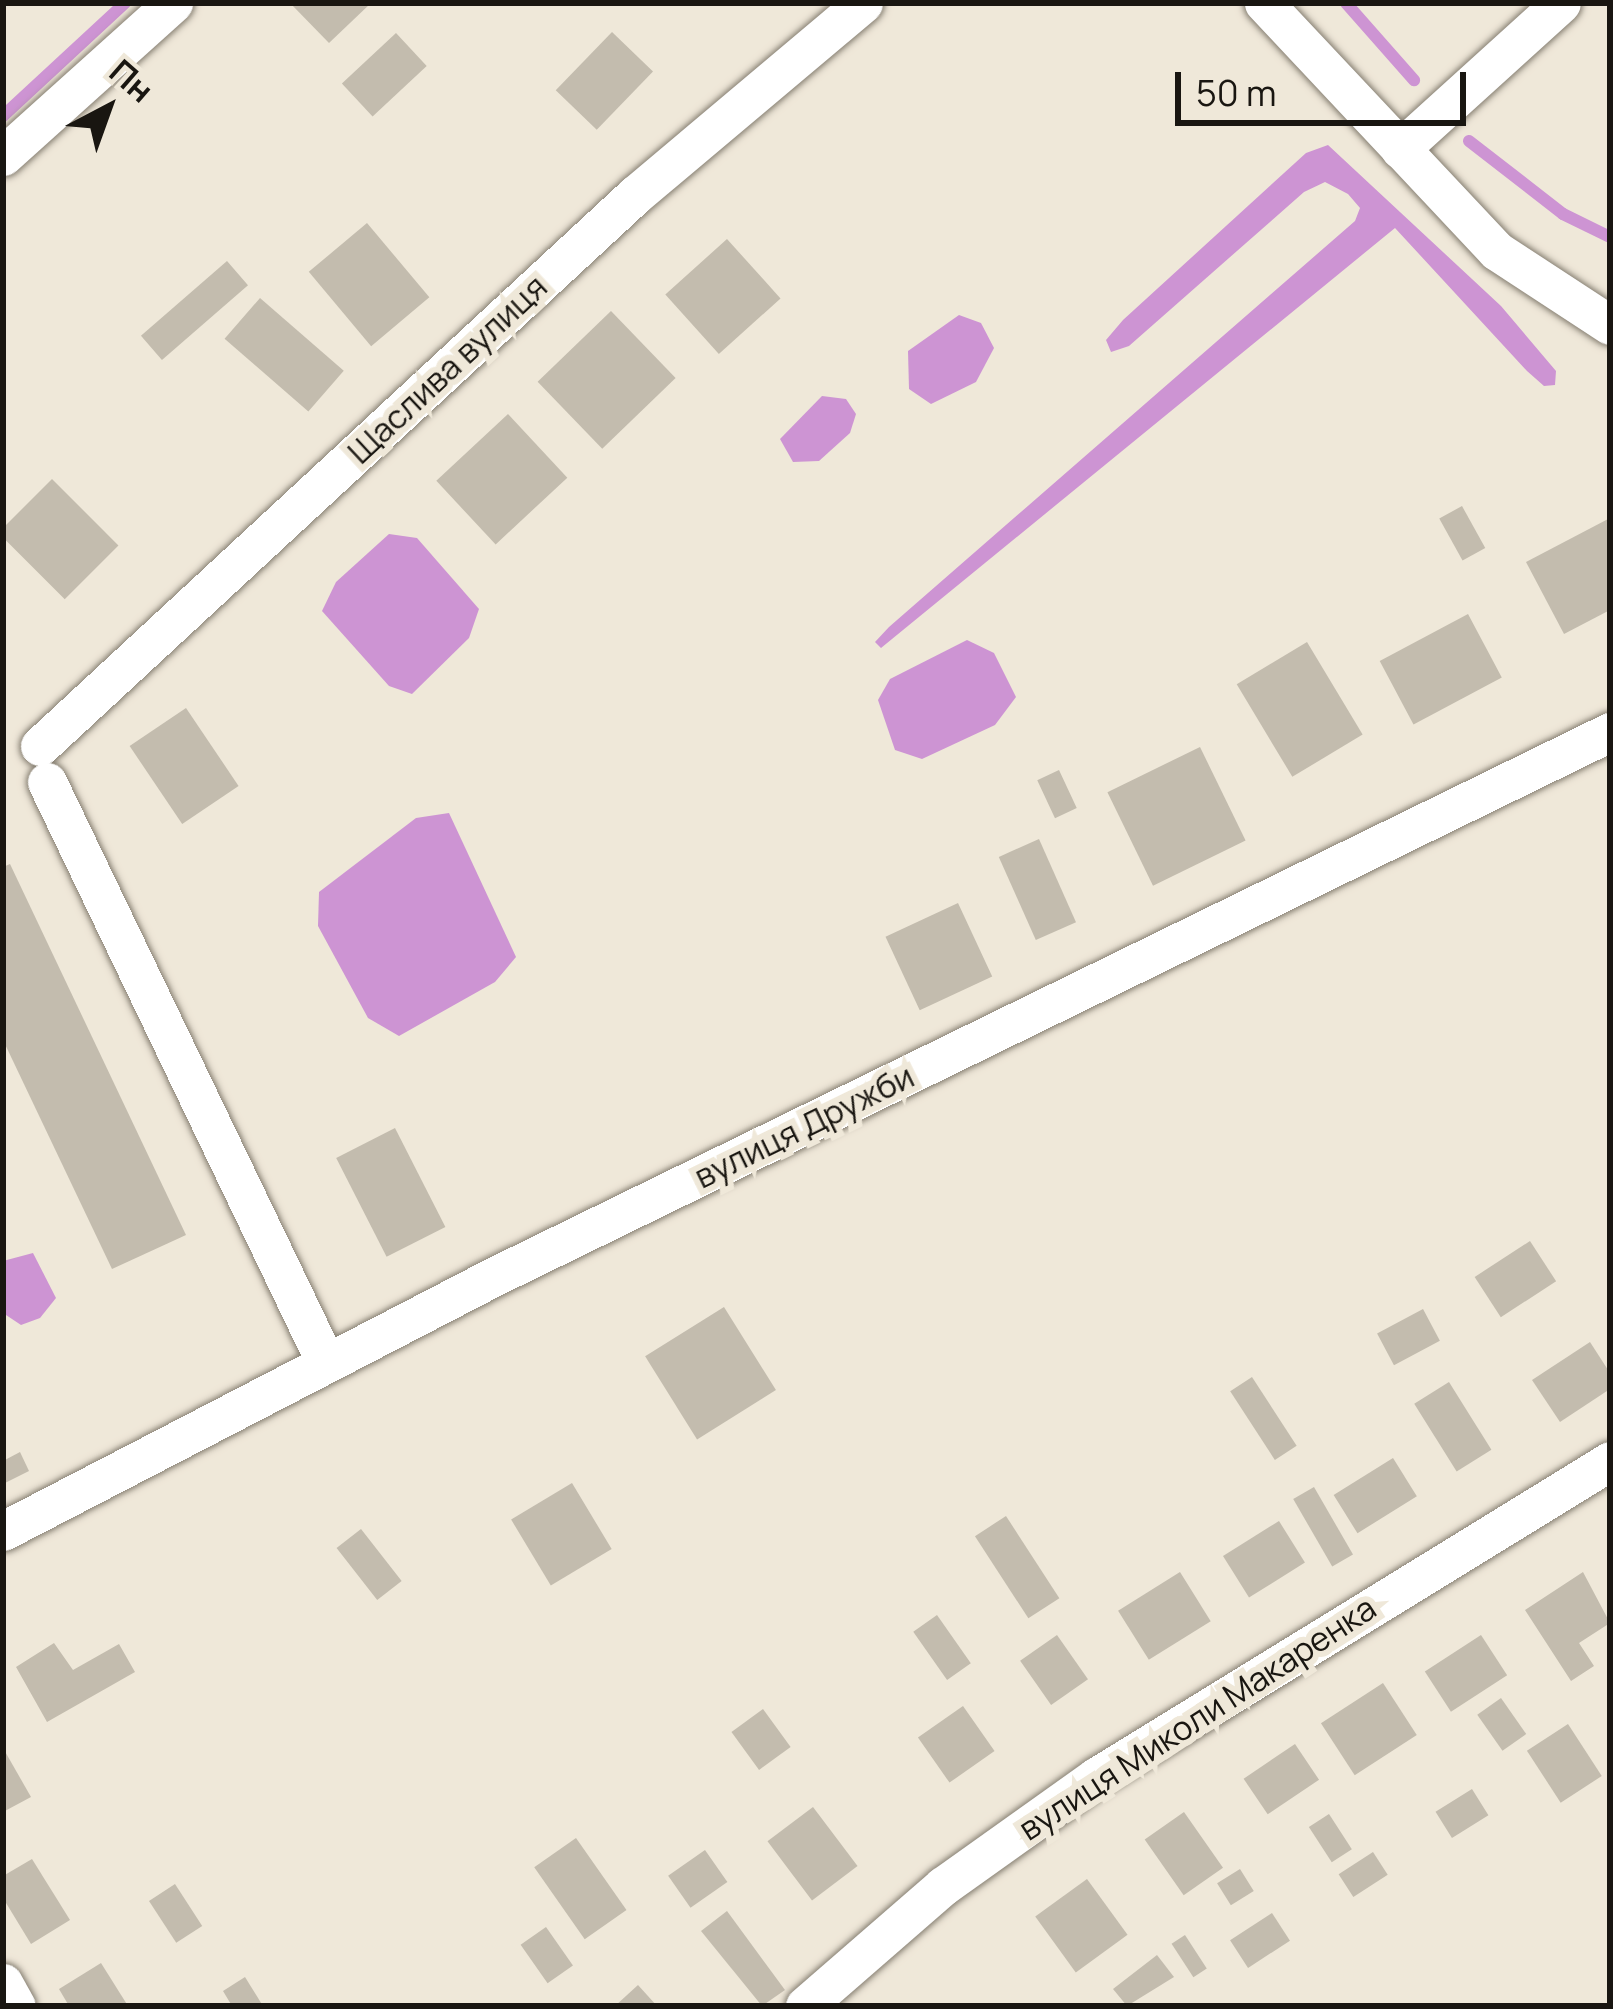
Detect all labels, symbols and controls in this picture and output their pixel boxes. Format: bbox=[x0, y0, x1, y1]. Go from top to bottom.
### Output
north arrow bbox=[48, 48, 168, 168]
scale bar bbox=[1181, 48, 1472, 122]
text: Пн bbox=[100, 49, 163, 112]
text: 50 m bbox=[1196, 68, 1276, 117]
street label: Щаслива вулиця bbox=[339, 267, 555, 471]
street label: вулиця Дружби bbox=[688, 1056, 920, 1196]
street label: вулиця Миколи Макаренка bbox=[1011, 1588, 1383, 1848]

